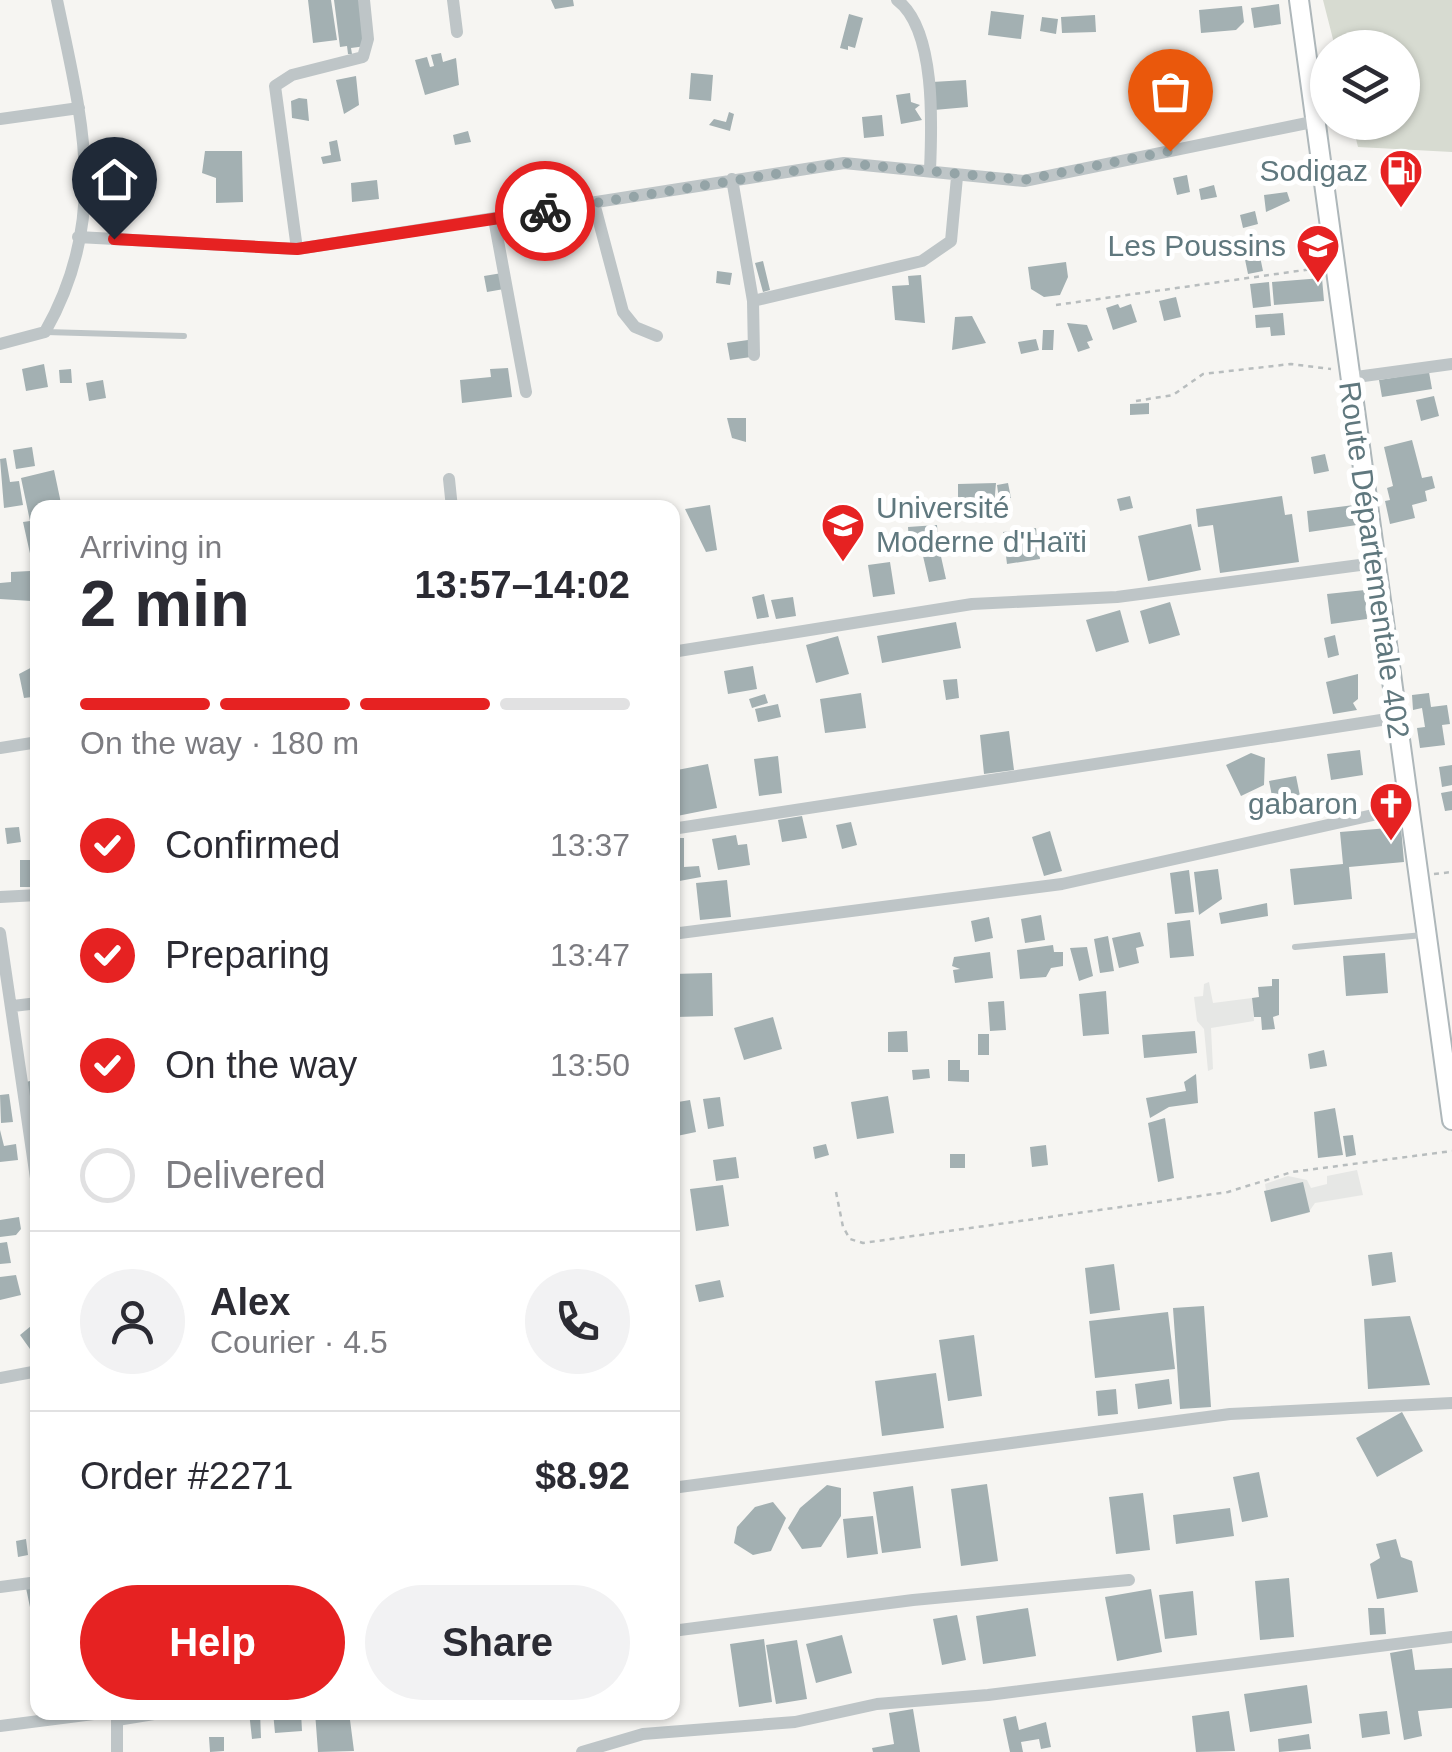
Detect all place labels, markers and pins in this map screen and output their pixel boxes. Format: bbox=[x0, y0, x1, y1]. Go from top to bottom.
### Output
pin bbox=[1128, 49, 1213, 152]
pin bbox=[72, 137, 157, 240]
fuel station icon: Sodigaz bbox=[1378, 148, 1424, 209]
place label: Sodigaz bbox=[1260, 154, 1368, 187]
school or university icon: Les Poussins bbox=[1295, 223, 1341, 284]
place label: Les Poussins bbox=[1108, 229, 1286, 262]
place label: Université Moderne d'Haïti bbox=[876, 491, 1087, 558]
school or university icon: Université Moderne d'Haïti bbox=[820, 502, 866, 563]
church icon: gabaron bbox=[1368, 781, 1414, 842]
place label: gabaron bbox=[1248, 787, 1358, 820]

